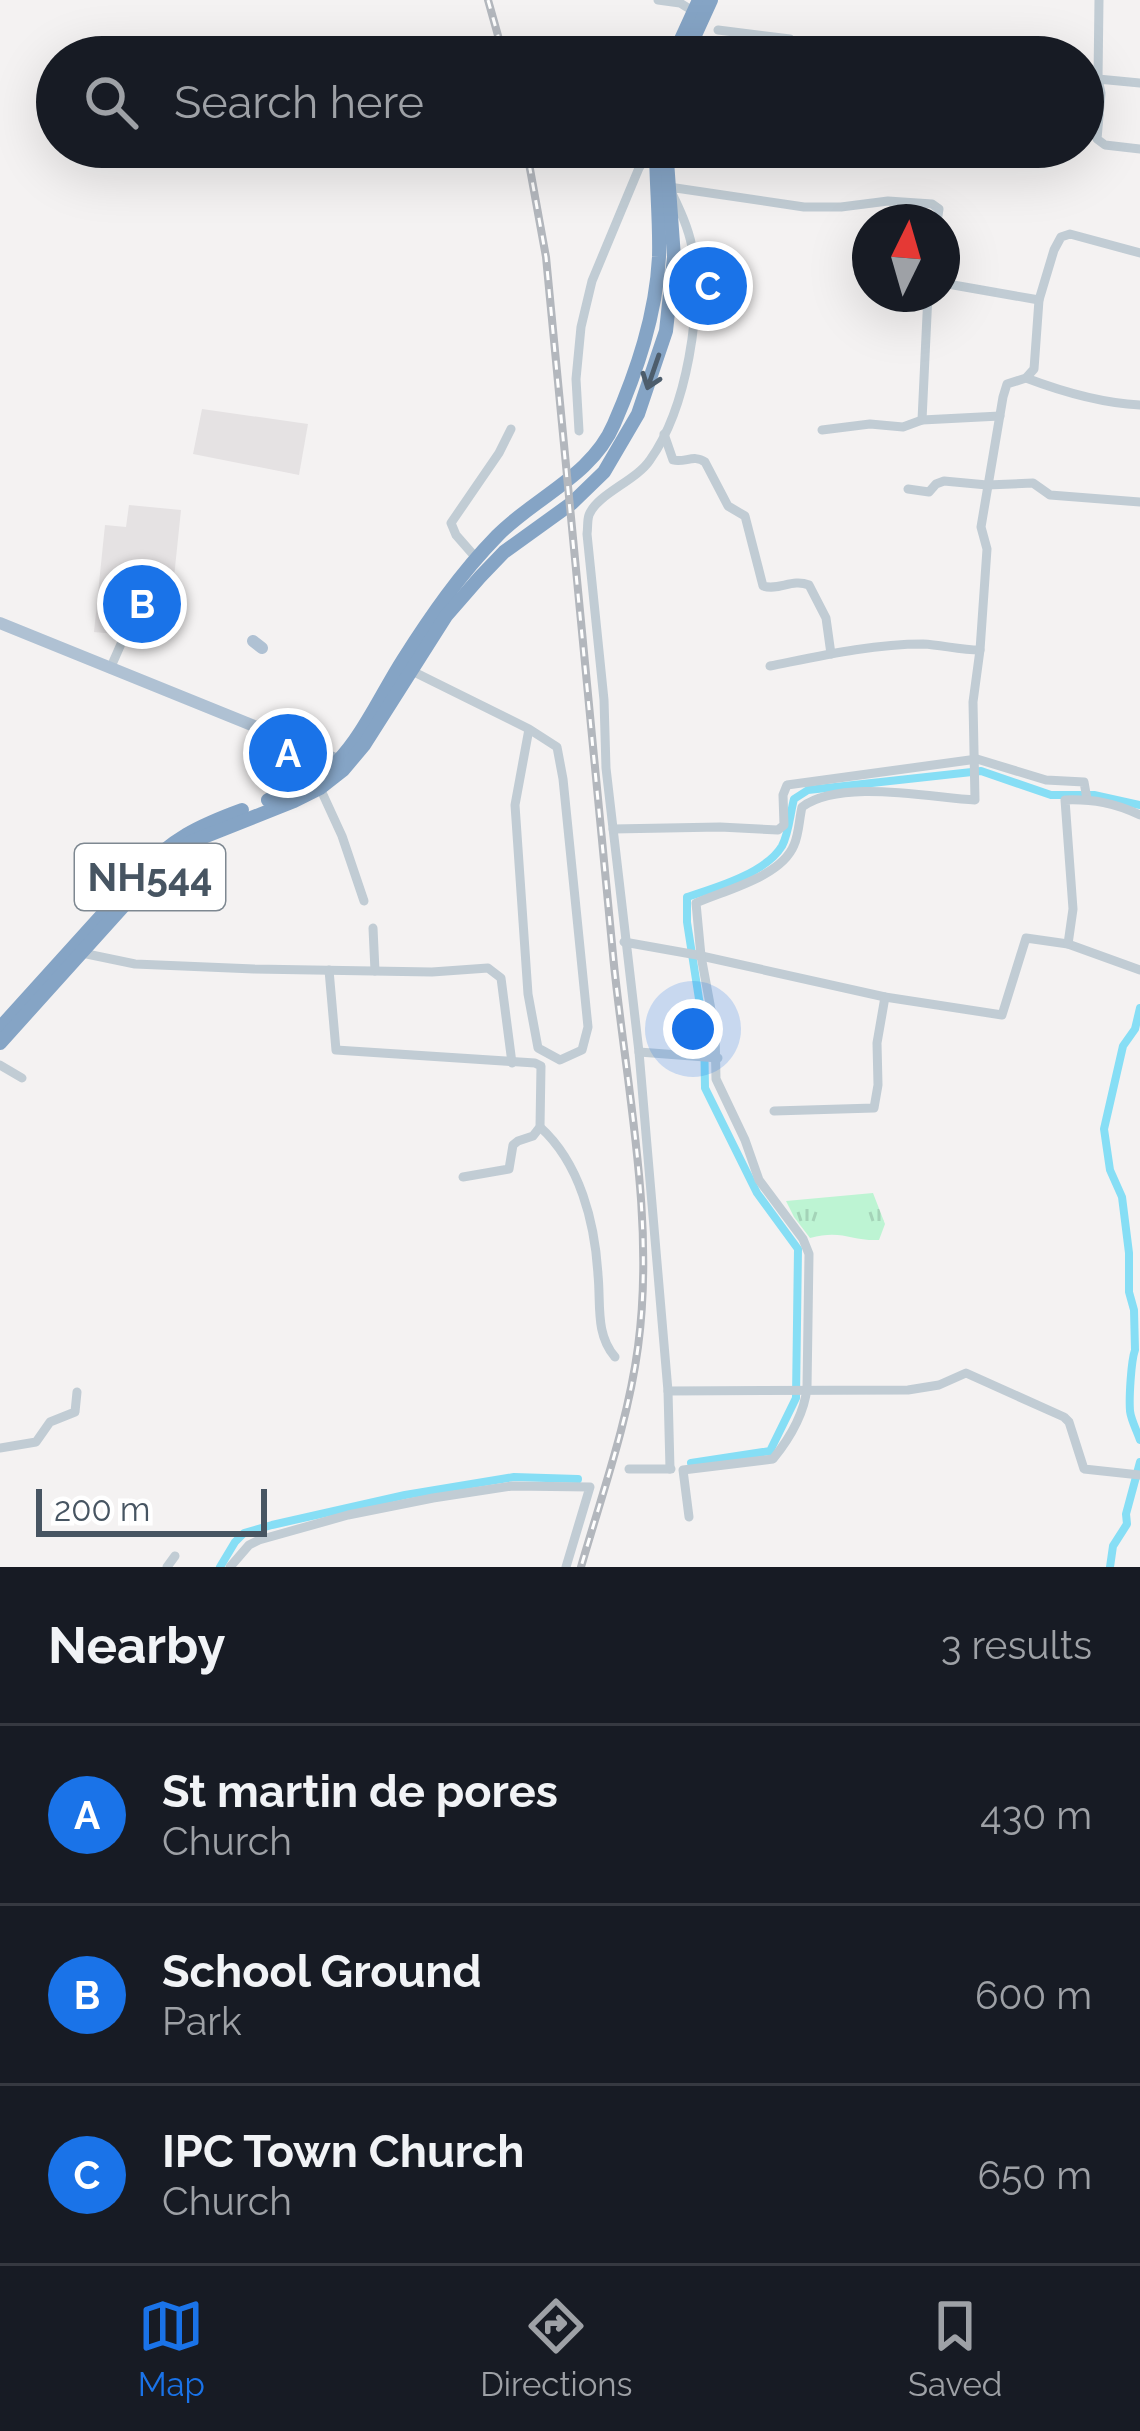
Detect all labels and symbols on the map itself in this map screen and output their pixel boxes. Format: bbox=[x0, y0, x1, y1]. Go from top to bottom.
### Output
north arrow bbox=[852, 204, 960, 312]
pin: C bbox=[669, 241, 747, 331]
one-way arrow bbox=[641, 353, 662, 390]
pin: B bbox=[103, 559, 181, 649]
pin: A bbox=[249, 708, 327, 798]
road number: NH544 bbox=[75, 844, 225, 910]
your location bbox=[663, 999, 723, 1059]
scale bar bbox=[36, 1483, 267, 1536]

